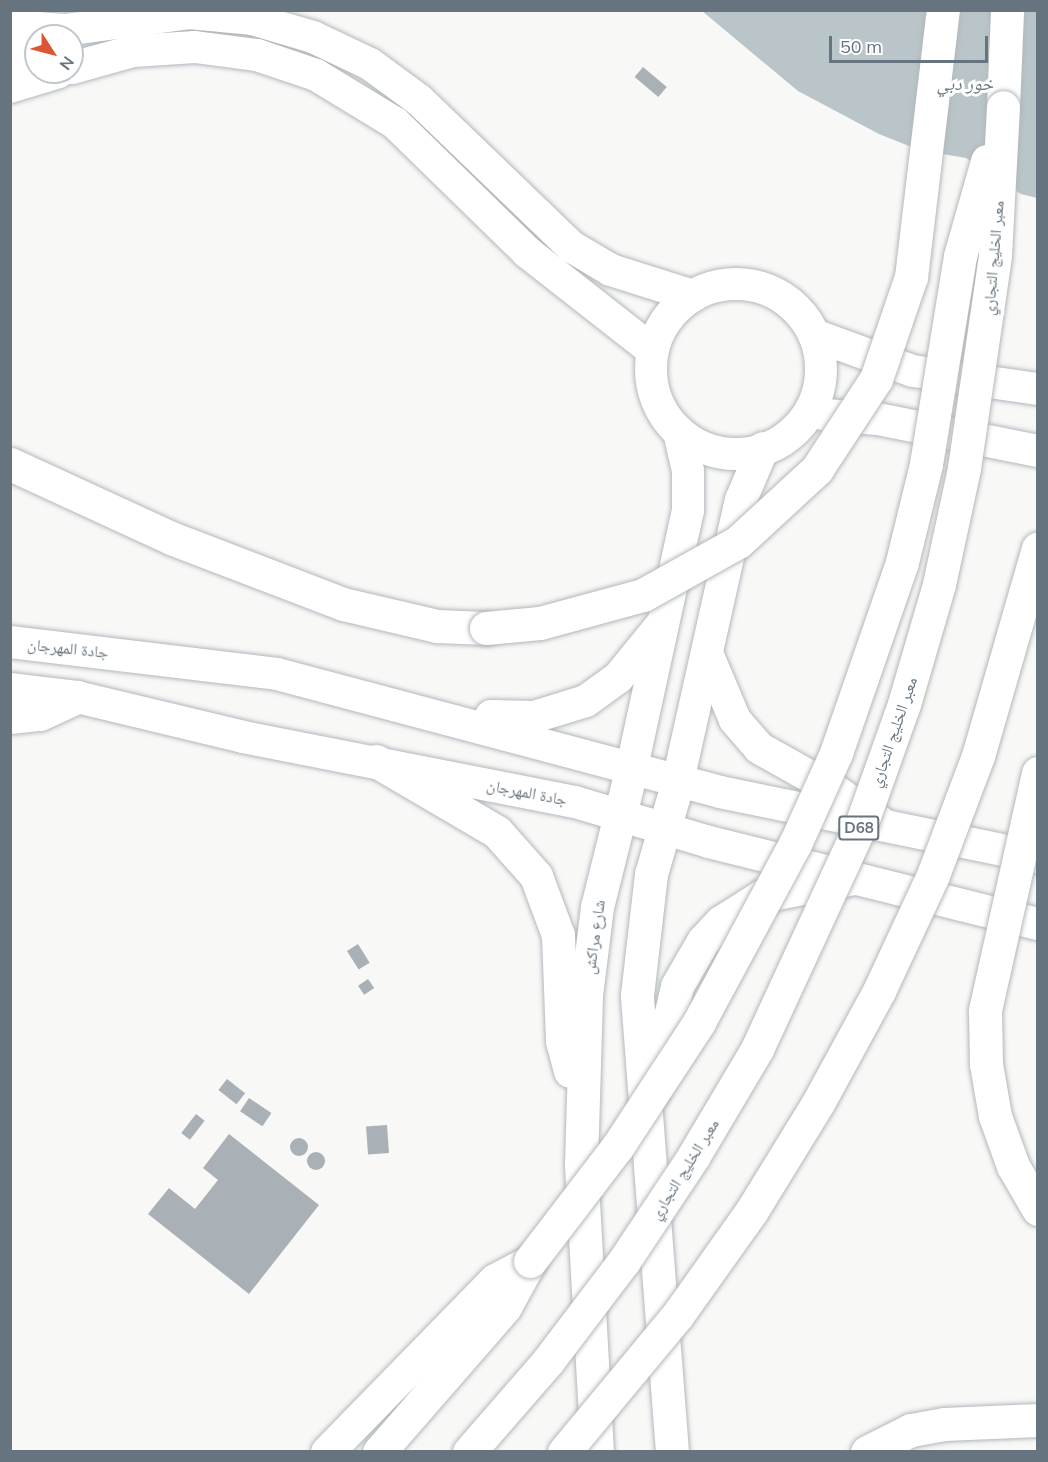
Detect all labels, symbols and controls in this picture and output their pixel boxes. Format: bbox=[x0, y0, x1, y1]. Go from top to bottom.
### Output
north arrow bbox=[24, 24, 84, 84]
scale bar bbox=[832, 24, 991, 62]
text: 50 m bbox=[840, 35, 882, 58]
text: N bbox=[55, 53, 79, 74]
water label: خور دبي bbox=[937, 73, 993, 95]
street label: معبر الخليج التجاري bbox=[978, 200, 1008, 316]
street label: جادة المهرجان bbox=[26, 634, 110, 662]
street label: معبر الخليج التجاري bbox=[865, 674, 921, 790]
street label: جادة المهرجان bbox=[485, 775, 569, 809]
road number: D68 bbox=[838, 816, 880, 840]
street label: شارع مراكش bbox=[579, 898, 609, 976]
street label: معبر الخليج التجاري bbox=[645, 1115, 723, 1223]

